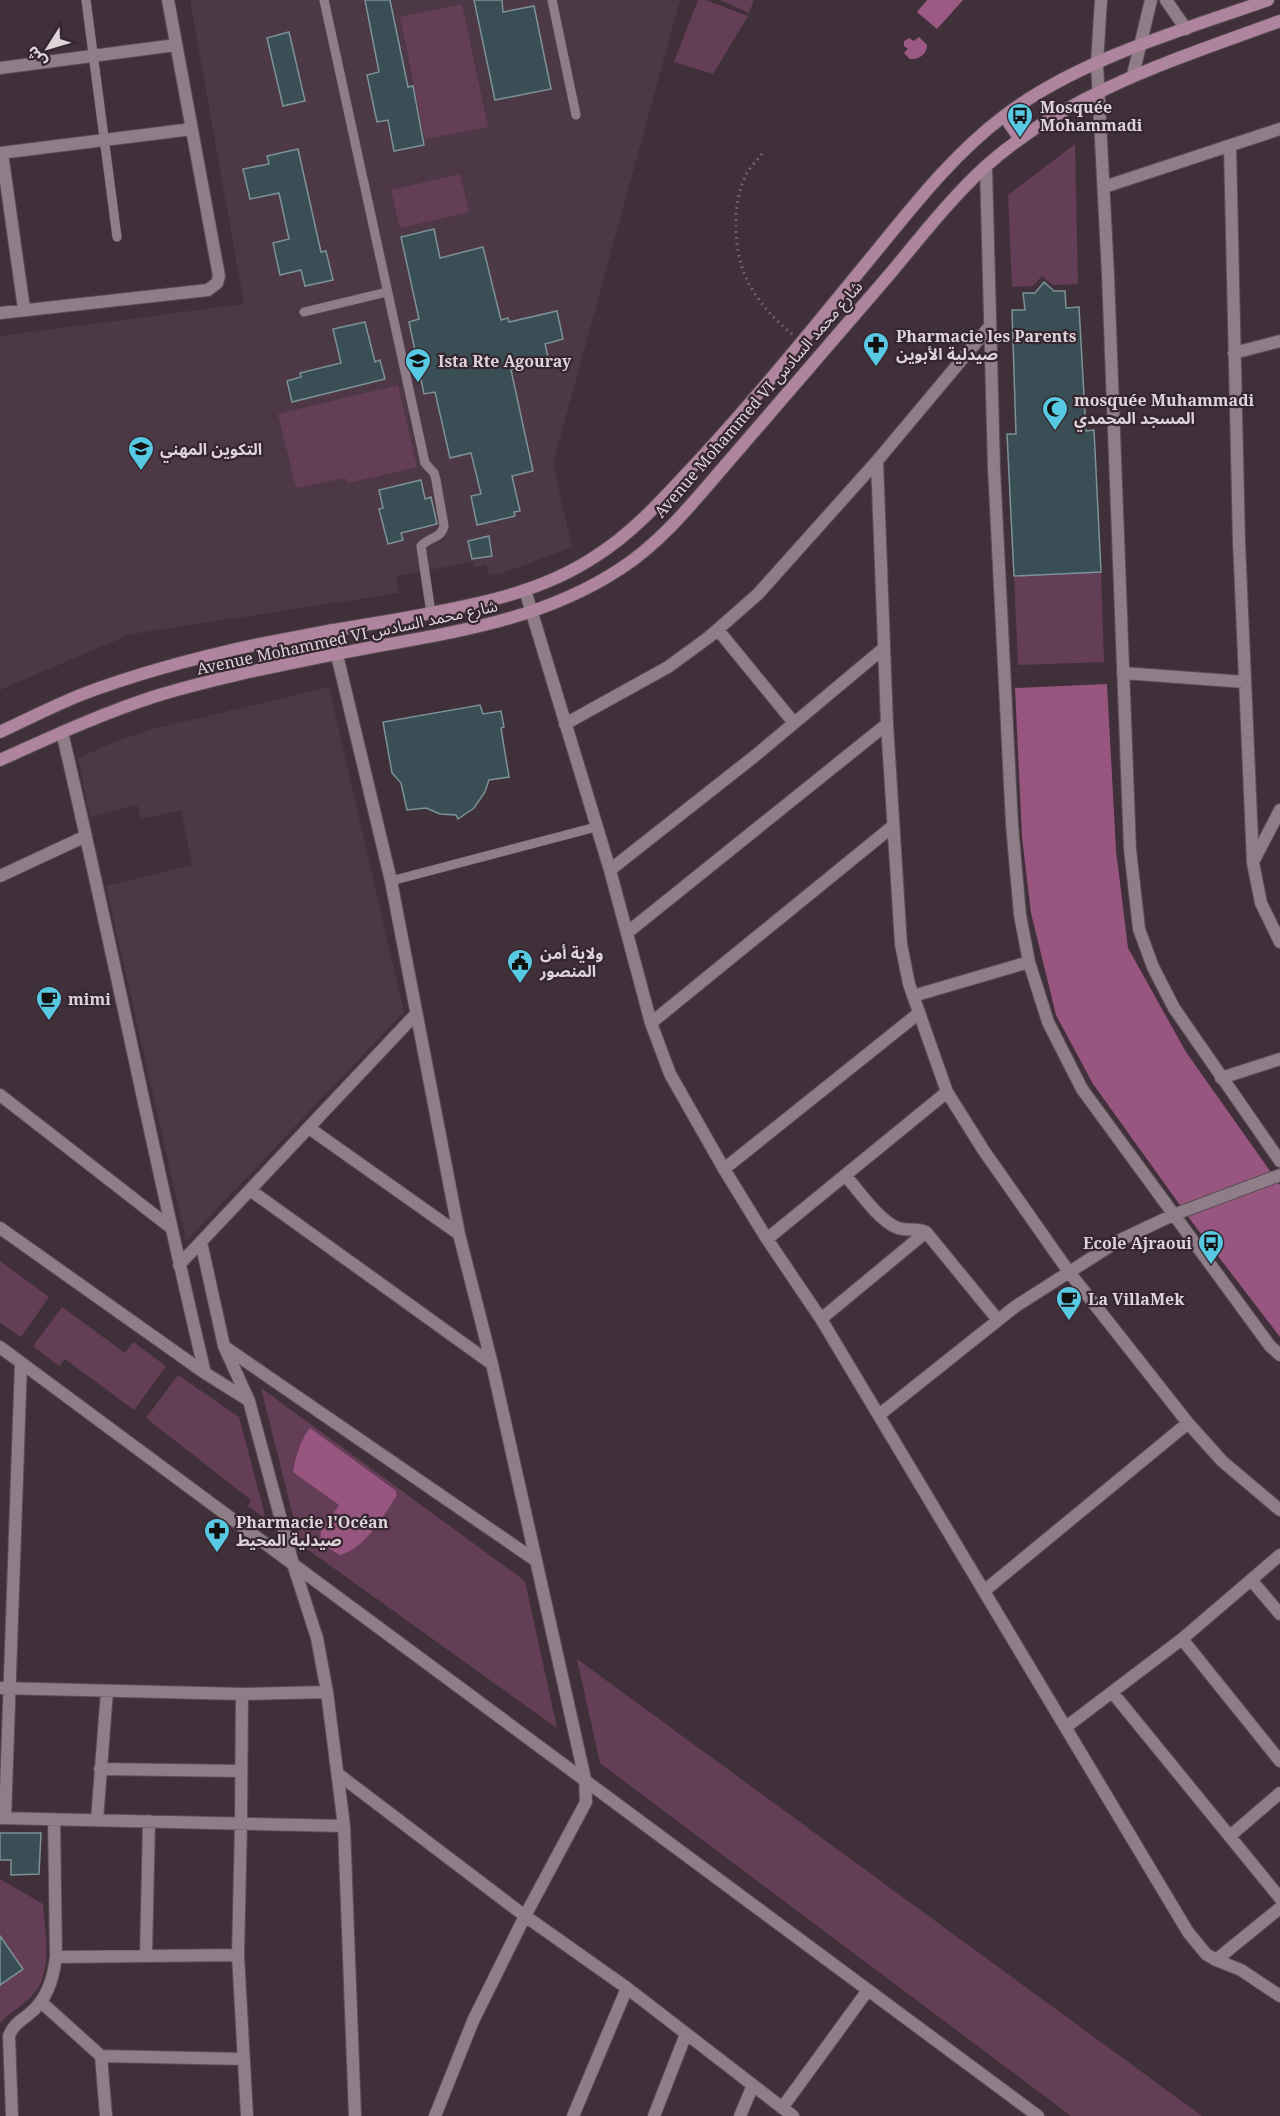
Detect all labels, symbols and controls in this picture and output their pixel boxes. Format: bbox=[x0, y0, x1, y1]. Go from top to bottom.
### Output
north arrow bbox=[18, 18, 78, 78]
text: ش bbox=[21, 42, 51, 72]
place label: Mosquée Mohammadi bbox=[1040, 96, 1143, 136]
bus stop icon: Mosquée Mohammadi bbox=[1005, 101, 1035, 139]
street label: Avenue Mohammed VI شارع محمد السادس bbox=[649, 276, 869, 524]
place label: Pharmacie les Parents صيدلية الأبوين bbox=[896, 325, 1077, 365]
pharmacy icon: Pharmacie les Parents صيدلية الأبوين bbox=[861, 330, 891, 368]
school or university icon: Ista Rte Agouray bbox=[403, 346, 433, 384]
place label: Ista Rte Agouray bbox=[438, 350, 572, 372]
place label: mosquée Muhammadi المسجد المحمدي bbox=[1074, 389, 1255, 432]
mosque icon: mosquée Muhammadi المسجد المحمدي bbox=[1040, 394, 1070, 432]
school or university icon: التكوين المهني bbox=[126, 434, 156, 472]
place label: التكوين المهني bbox=[160, 438, 262, 463]
street label: Avenue Mohammed VI شارع محمد السادس bbox=[194, 594, 500, 682]
place label: ولاية أمن المنصور bbox=[539, 942, 603, 982]
public building icon: ولاية أمن المنصور bbox=[505, 947, 535, 985]
cafe icon: mimi bbox=[34, 984, 64, 1022]
place label: mimi bbox=[68, 988, 111, 1010]
bus stop icon: Ecole Ajraoui bbox=[1196, 1228, 1226, 1266]
place label: Ecole Ajraoui bbox=[1083, 1232, 1192, 1254]
cafe icon: La VillaMek bbox=[1054, 1284, 1084, 1322]
place label: La VillaMek bbox=[1088, 1288, 1185, 1310]
place label: Pharmacie l'Océan صيدلية المحيط bbox=[236, 1511, 389, 1551]
pharmacy icon: Pharmacie l'Océan صيدلية المحيط bbox=[202, 1516, 232, 1554]

